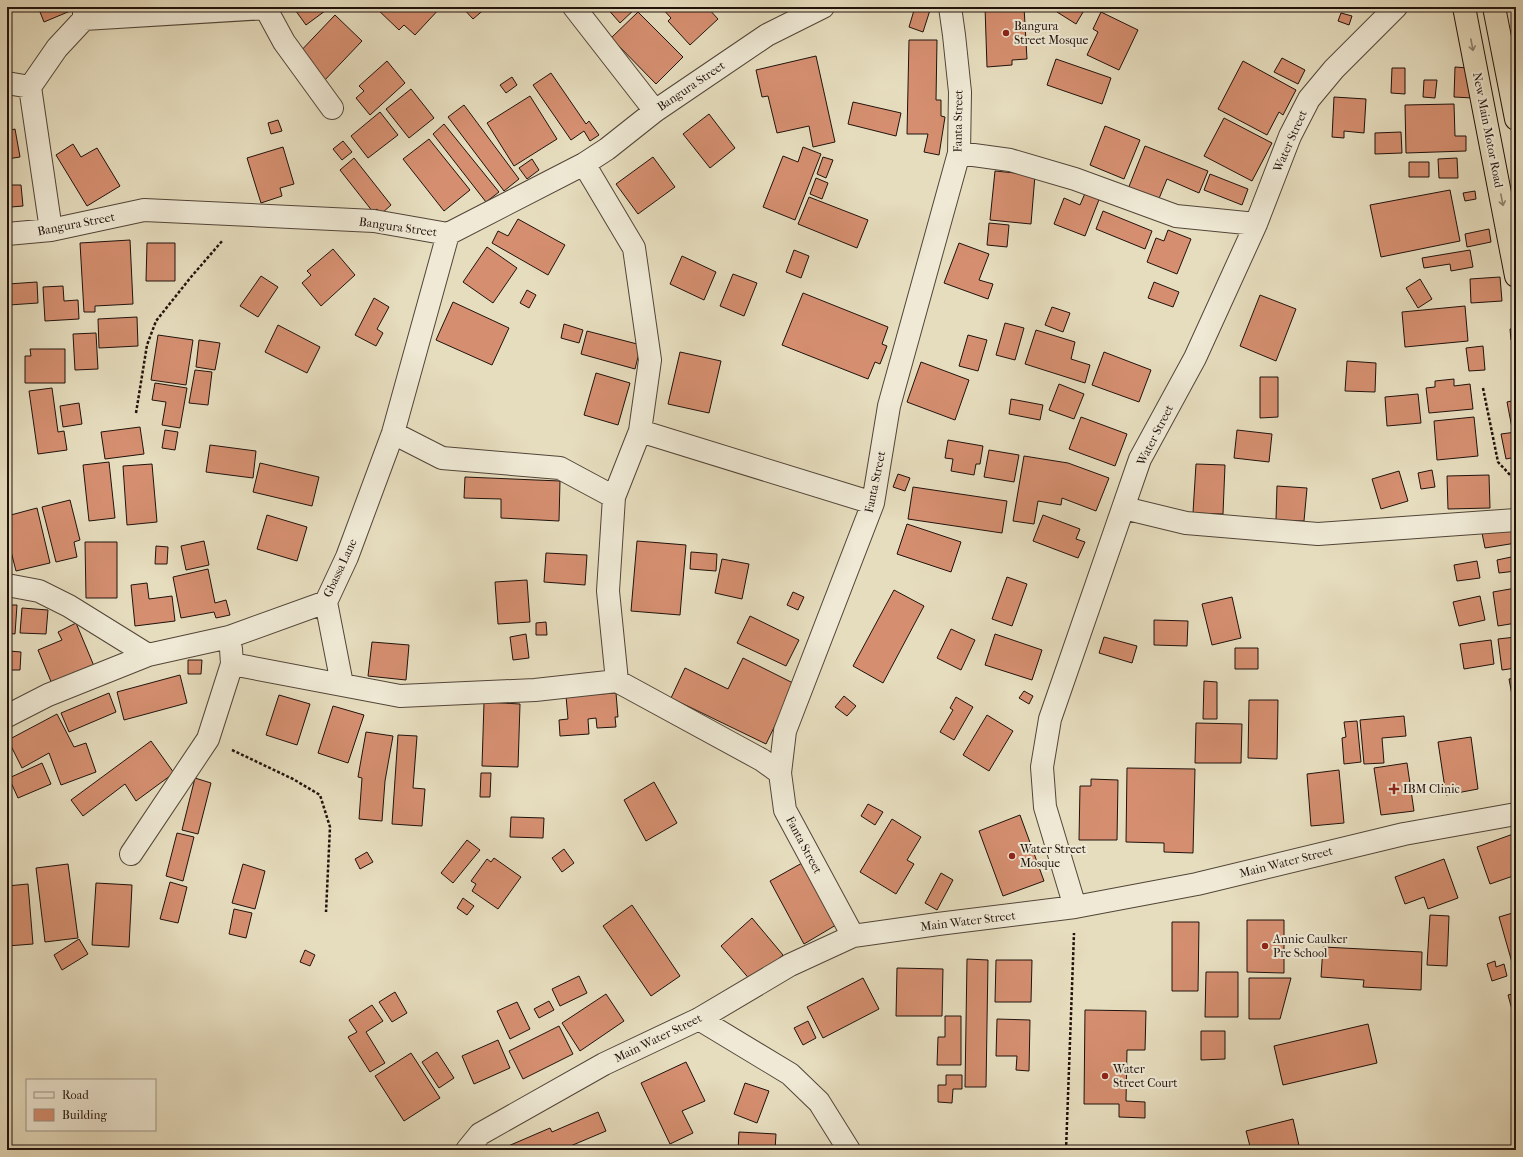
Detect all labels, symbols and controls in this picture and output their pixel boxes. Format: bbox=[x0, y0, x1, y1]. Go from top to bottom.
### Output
place label: Bangura Street Mosque bbox=[1014, 19, 1089, 47]
marker: Bangura Street Mosque bbox=[1001, 28, 1011, 38]
one-way arrow bbox=[1468, 38, 1476, 51]
street label: Bangura Street bbox=[654, 58, 728, 114]
street label: New Main Motor Road bbox=[1470, 71, 1506, 189]
street label: Fanta Street bbox=[950, 89, 966, 153]
street label: Water Street bbox=[1270, 107, 1310, 175]
one-way arrow bbox=[1498, 194, 1506, 207]
street label: Bangura Street bbox=[36, 209, 117, 238]
street label: Bangura Street bbox=[358, 215, 439, 240]
street label: Water Street bbox=[1133, 402, 1177, 469]
street label: Fanta Street bbox=[862, 449, 889, 514]
street label: Gbassa Lane bbox=[320, 536, 360, 599]
place label: IBM Clinic bbox=[1403, 782, 1460, 796]
marker: IBM Clinic bbox=[1388, 783, 1400, 795]
street label: Fanta Street bbox=[783, 814, 825, 877]
place label: Water Street Mosque bbox=[1019, 842, 1087, 870]
street label: Main Water Street bbox=[1238, 843, 1335, 880]
marker: Water Street Mosque bbox=[1007, 851, 1017, 861]
street label: Main Water Street bbox=[920, 908, 1017, 934]
place label: Annie Caulker Pre School bbox=[1272, 932, 1348, 960]
marker: Annie Caulker Pre School bbox=[1260, 941, 1270, 951]
street label: Main Water Street bbox=[612, 1010, 705, 1065]
place label: Water Street Court bbox=[1112, 1062, 1178, 1090]
marker: Water Street Court bbox=[1100, 1071, 1110, 1081]
legend bbox=[26, 1079, 156, 1131]
text: Road bbox=[62, 1088, 89, 1102]
text: Building bbox=[62, 1108, 107, 1122]

